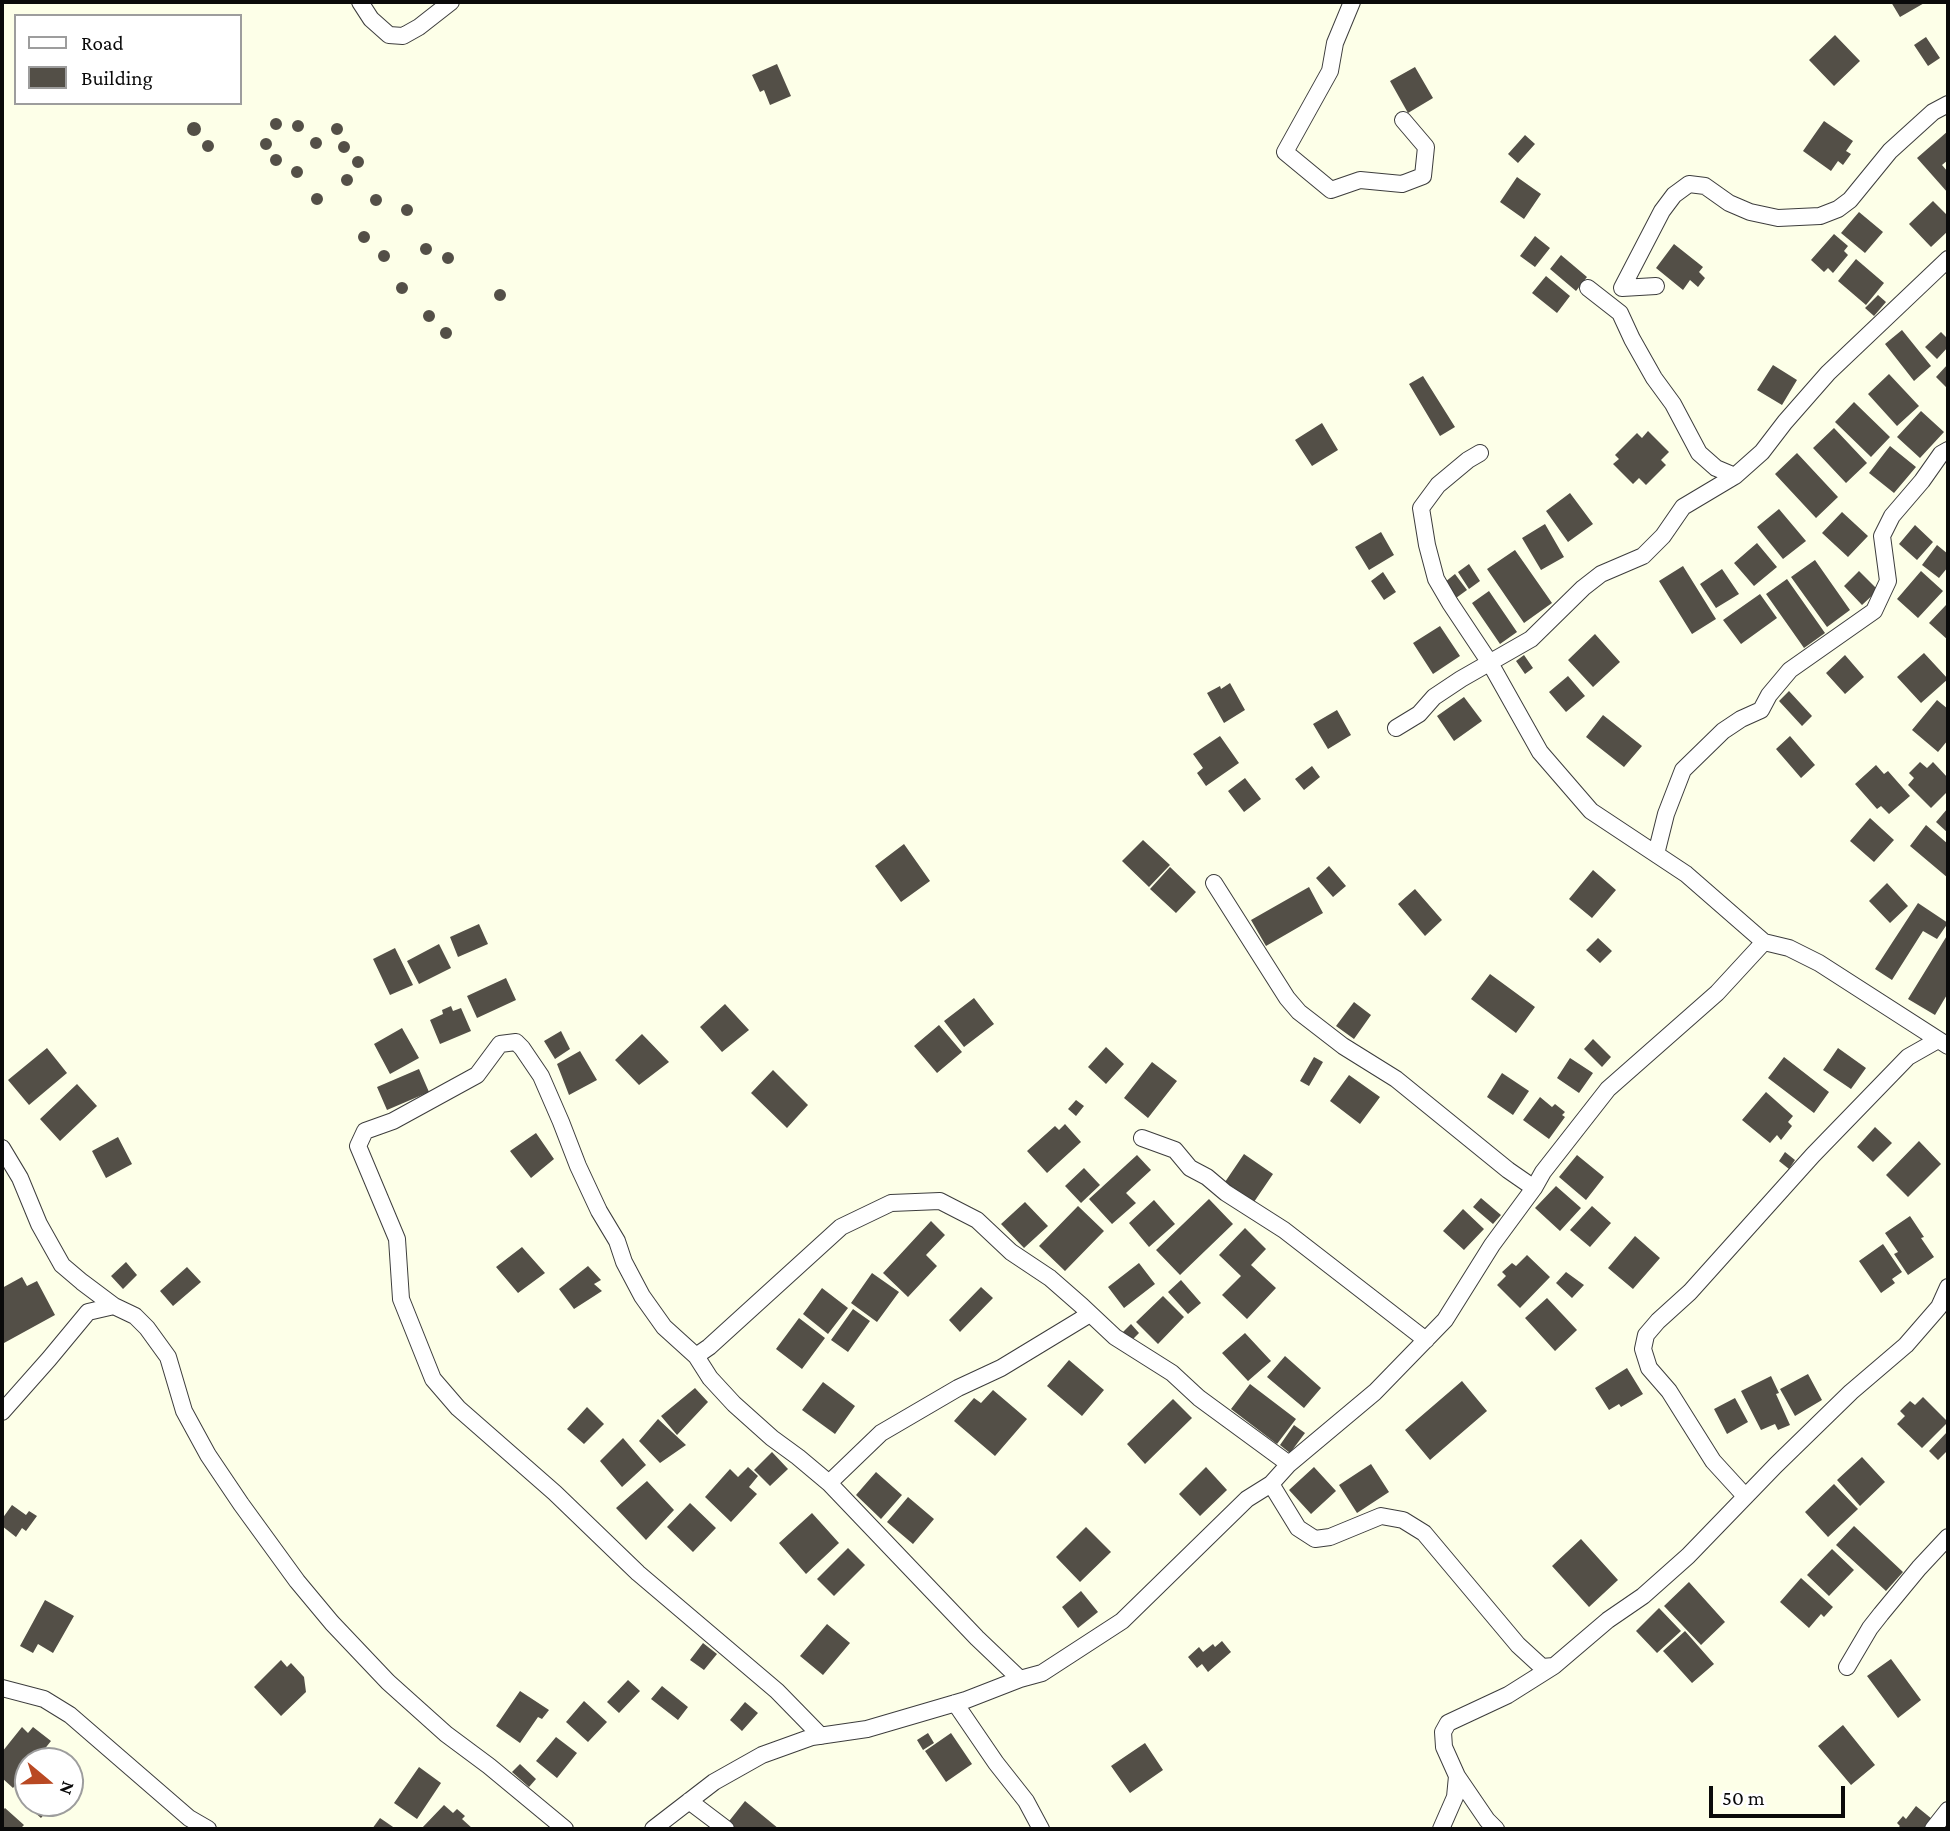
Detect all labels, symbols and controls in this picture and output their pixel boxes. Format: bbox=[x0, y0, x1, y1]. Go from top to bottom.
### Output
legend bbox=[14, 14, 242, 105]
text: Road bbox=[81, 31, 124, 55]
text: Building bbox=[81, 66, 153, 90]
north arrow bbox=[14, 1747, 84, 1817]
scale bar bbox=[1712, 1772, 1848, 1816]
text: N bbox=[55, 1779, 79, 1798]
text: 50 m bbox=[1722, 1786, 1765, 1810]

